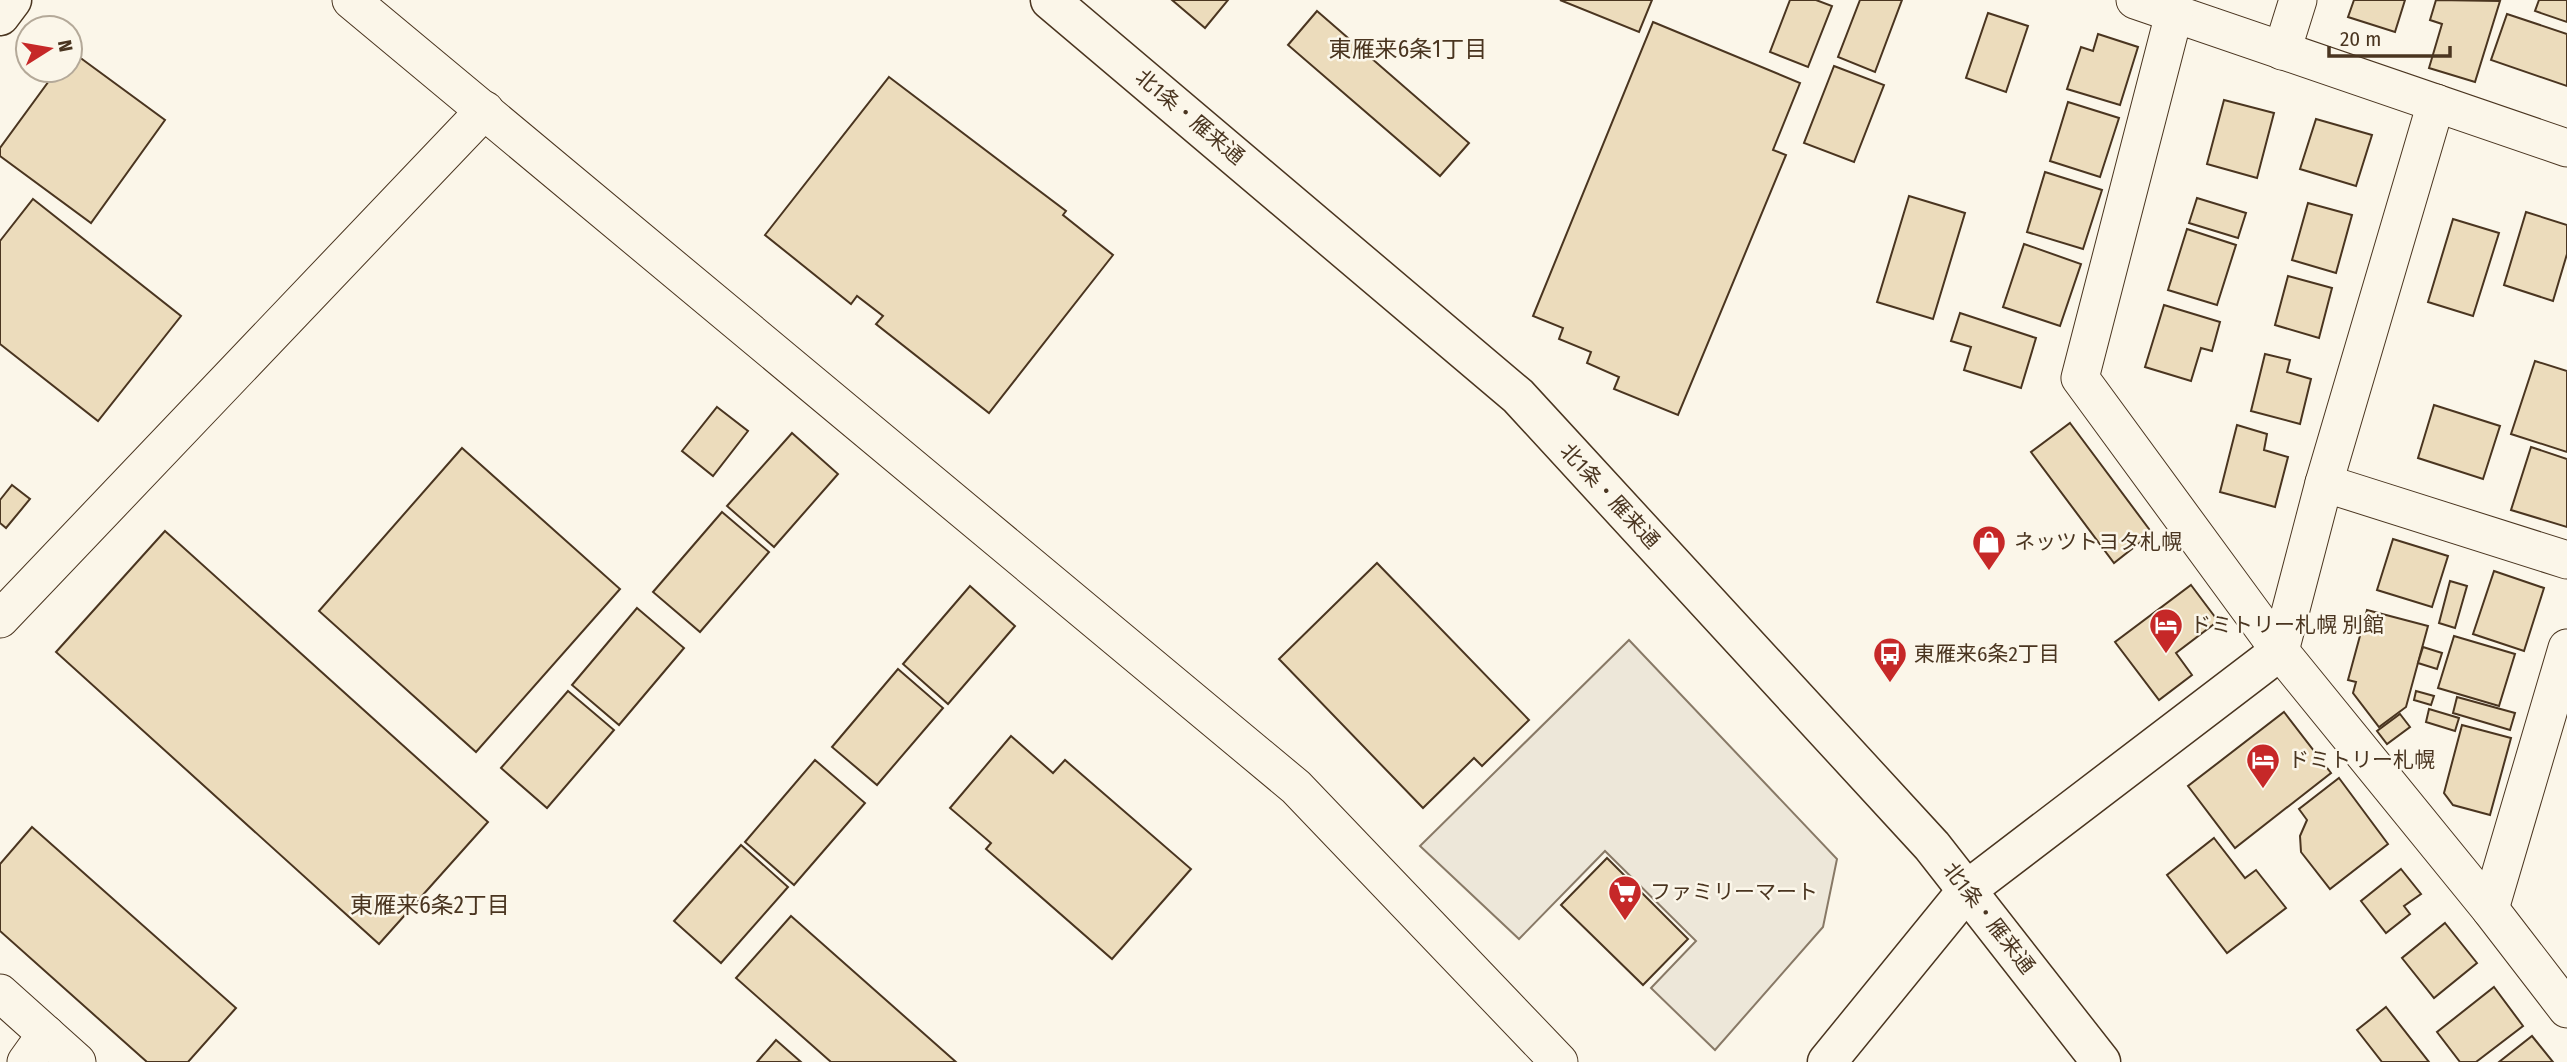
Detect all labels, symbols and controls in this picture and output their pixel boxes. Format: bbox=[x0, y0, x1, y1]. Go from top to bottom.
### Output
north arrow bbox=[14, 14, 84, 84]
scale bar bbox=[2329, 14, 2450, 58]
text: 20 m bbox=[2340, 26, 2381, 52]
district label: 東雁来6条1丁目 bbox=[1329, 35, 1487, 63]
text: N bbox=[53, 38, 78, 54]
street label: 北1条・雁来通 bbox=[1130, 64, 1250, 170]
street label: 北1条・雁来通 bbox=[1555, 438, 1665, 554]
shop icon: ネッツトヨタ札幌 bbox=[1970, 523, 2008, 572]
place label: ネッツトヨタ札幌 bbox=[2014, 529, 2182, 555]
hotel icon: ドミトリー札幌 別館 bbox=[2147, 606, 2185, 655]
place label: ドミトリー札幌 別館 bbox=[2190, 612, 2384, 638]
bus stop icon: 東雁来6条2丁目 bbox=[1871, 635, 1909, 684]
place label: 東雁来6条2丁目 bbox=[1914, 641, 2060, 667]
hotel icon: ドミトリー札幌 bbox=[2244, 741, 2282, 790]
place label: ドミトリー札幌 bbox=[2288, 747, 2435, 773]
street label: 北1条・雁来通 bbox=[1937, 857, 2041, 979]
supermarket icon: ファミリーマート bbox=[1606, 873, 1644, 922]
place label: ファミリーマート bbox=[1650, 879, 1818, 905]
district label: 東雁来6条2丁目 bbox=[350, 891, 510, 919]

